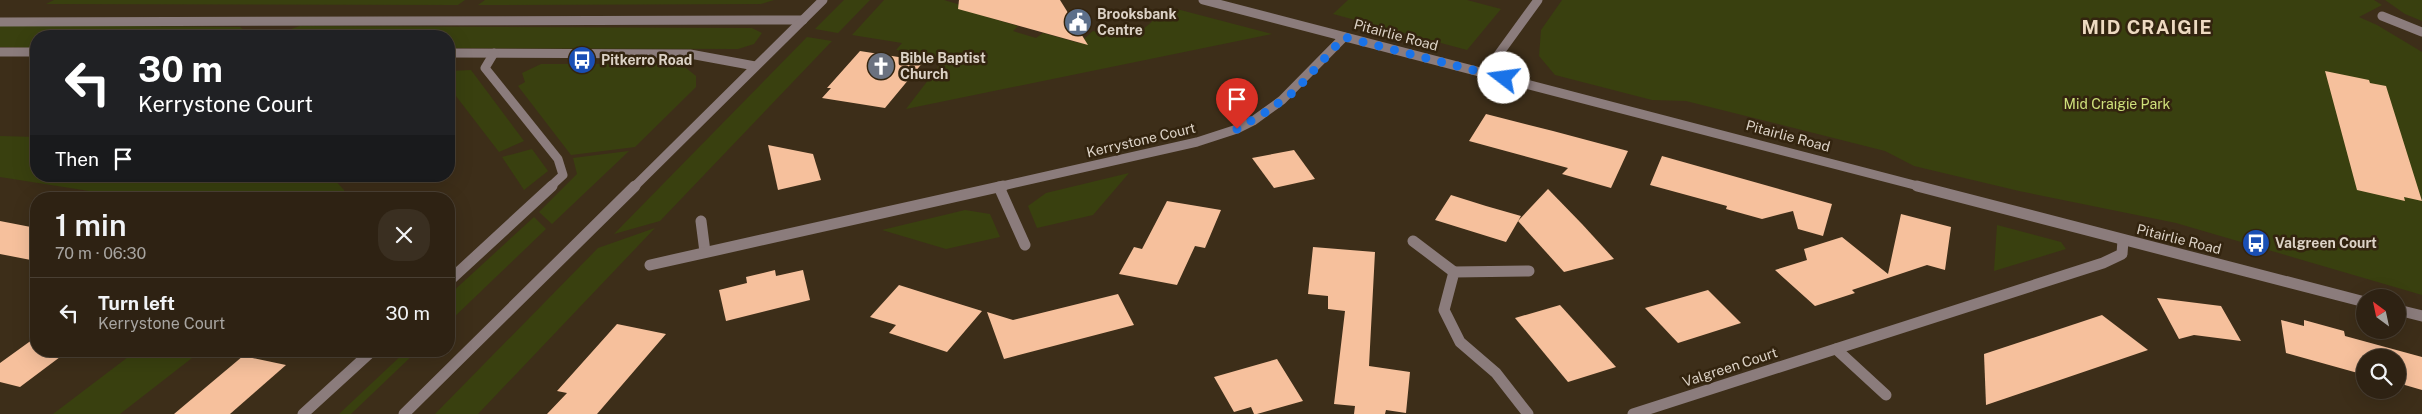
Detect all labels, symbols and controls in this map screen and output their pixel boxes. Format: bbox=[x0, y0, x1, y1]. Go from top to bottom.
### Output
place label: Brooksbank Centre bbox=[1097, 6, 1177, 38]
public building icon: Brooksbank Centre bbox=[1063, 7, 1093, 37]
street label: Pitairlie Road bbox=[1352, 16, 1440, 54]
district label: MID CRAIGIE bbox=[2081, 16, 2213, 38]
bus stop icon: Pitkerro Road bbox=[567, 45, 597, 75]
text: 30 m bbox=[138, 49, 223, 90]
icon: left bbox=[55, 50, 120, 115]
place label: Bible Baptist Church bbox=[900, 50, 986, 82]
church icon: Bible Baptist Church bbox=[866, 51, 896, 81]
position arrow bbox=[1477, 51, 1529, 103]
place label: Pitkerro Road bbox=[601, 52, 692, 68]
pin bbox=[1216, 78, 1258, 129]
icon: arrive bbox=[1223, 85, 1251, 113]
text: Kerrystone Court bbox=[138, 91, 313, 117]
park label: Mid Craigie Park bbox=[2064, 96, 2171, 112]
street label: Pitairlie Road bbox=[1744, 117, 1832, 155]
street label: Kerrystone Court bbox=[1085, 120, 1197, 160]
icon: arrive bbox=[109, 145, 137, 173]
text: Then bbox=[55, 148, 99, 170]
text: 1 min bbox=[55, 207, 126, 243]
button: close bbox=[378, 209, 430, 261]
street label: Pitairlie Road bbox=[2135, 221, 2223, 257]
bus stop icon: Valgreen Court bbox=[2241, 228, 2271, 258]
place label: Valgreen Court bbox=[2275, 235, 2377, 251]
text: 70 m · 06:30 bbox=[55, 244, 146, 263]
north arrow bbox=[2356, 289, 2406, 339]
map controls bbox=[2356, 289, 2406, 399]
text: Turn left bbox=[98, 292, 175, 314]
icon: left bbox=[55, 299, 83, 327]
text: 30 m bbox=[385, 302, 430, 324]
text: Kerrystone Court bbox=[98, 314, 225, 333]
street label: Valgreen Court bbox=[1681, 344, 1779, 390]
button: search bbox=[2356, 349, 2406, 399]

